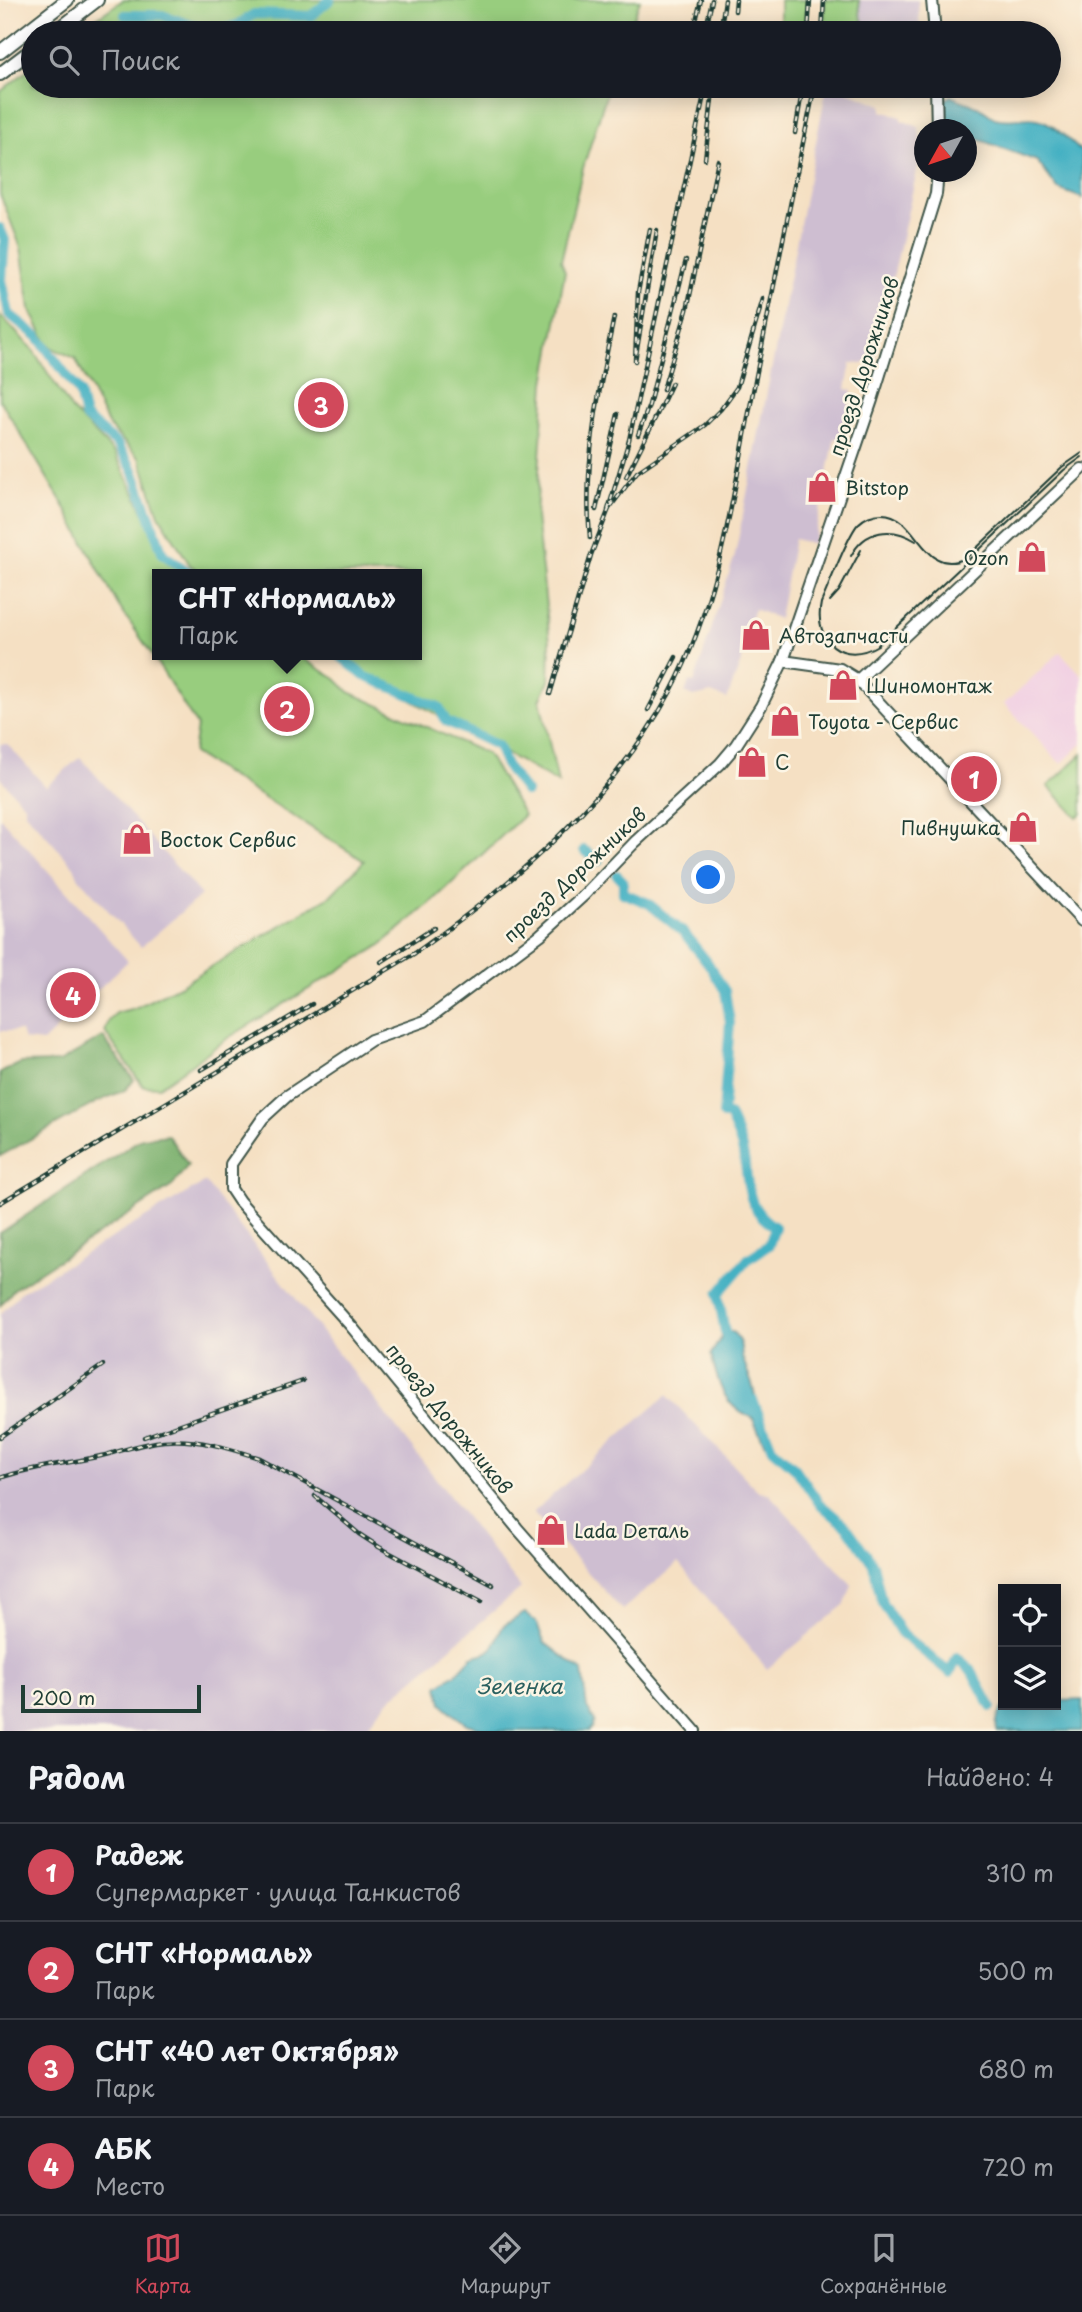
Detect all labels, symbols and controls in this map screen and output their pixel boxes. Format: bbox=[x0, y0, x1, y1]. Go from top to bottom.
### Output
search box bbox=[21, 21, 1061, 98]
text: Поиск bbox=[101, 40, 180, 79]
icon: search bbox=[45, 41, 83, 79]
north arrow bbox=[914, 119, 977, 182]
street label: проезд Дорожников bbox=[821, 273, 905, 459]
pin: 3 bbox=[298, 379, 344, 431]
shop icon: Bitstop bbox=[805, 470, 839, 504]
place label: Bitstop bbox=[845, 473, 909, 501]
shop icon: Ozon bbox=[1015, 540, 1049, 574]
place label: Ozon bbox=[964, 543, 1009, 571]
popup bbox=[152, 569, 422, 660]
text: СНТ «Нормаль» bbox=[178, 578, 396, 617]
text: Парк bbox=[178, 617, 238, 652]
shop icon: Автозапчасти bbox=[739, 618, 773, 652]
place label: Автозапчасти bbox=[779, 621, 909, 649]
shop icon: Шиномонтаж bbox=[826, 668, 860, 702]
place label: Шиномонтаж bbox=[866, 671, 992, 699]
pin: 2 bbox=[264, 683, 310, 735]
shop icon: Toyota - Сервис bbox=[768, 704, 802, 738]
place label: Toyota - Сервис bbox=[808, 707, 959, 735]
shop icon: С bbox=[735, 745, 769, 779]
place label: С bbox=[775, 748, 790, 776]
pin: 1 bbox=[951, 753, 997, 805]
street label: проезд Дорожников bbox=[496, 800, 652, 948]
shop icon: Пивнушка bbox=[1006, 810, 1040, 844]
place label: Пивнушка bbox=[901, 813, 1000, 841]
shop icon: Восtок Сервис bbox=[120, 822, 154, 856]
place label: Восtок Сервис bbox=[160, 825, 296, 853]
your location bbox=[691, 860, 725, 894]
pin: 4 bbox=[50, 969, 96, 1021]
street label: проезд Дорожников bbox=[380, 1337, 520, 1500]
shop icon: Lada Dеталь bbox=[534, 1513, 568, 1547]
place label: Lada Dеталь bbox=[574, 1516, 689, 1544]
map controls bbox=[998, 1584, 1061, 1710]
button: locate bbox=[998, 1584, 1061, 1647]
button: layers bbox=[998, 1647, 1061, 1710]
water label: Зеленка bbox=[477, 1669, 564, 1701]
scale bar bbox=[21, 1682, 201, 1714]
text: 200 m bbox=[32, 1683, 95, 1711]
text: Рядом bbox=[28, 1754, 126, 1799]
text: Найдено: 4 bbox=[926, 1759, 1054, 1794]
text: Радеж bbox=[95, 1835, 183, 1874]
text: 1 bbox=[46, 1855, 57, 1890]
text: 310 m bbox=[985, 1855, 1054, 1890]
text: Супермаркет · улица Танкистов bbox=[95, 1874, 461, 1909]
text: СНТ «Нормаль» bbox=[95, 1933, 312, 1972]
text: 2 bbox=[43, 1953, 59, 1988]
text: 500 m bbox=[977, 1953, 1054, 1988]
text: Парк bbox=[95, 1972, 154, 2007]
text: СНТ «40 лет Октября» bbox=[95, 2031, 399, 2070]
text: 3 bbox=[43, 2051, 59, 2086]
text: 680 m bbox=[978, 2051, 1054, 2086]
text: Парк bbox=[95, 2070, 154, 2105]
text: АБК bbox=[95, 2129, 152, 2168]
text: 4 bbox=[43, 2149, 59, 2184]
text: 720 m bbox=[982, 2149, 1054, 2184]
text: Место bbox=[95, 2168, 165, 2203]
tab: Карта bbox=[135, 2229, 191, 2299]
tab: Маршрут bbox=[460, 2229, 550, 2299]
tab: Сохранённые bbox=[820, 2229, 947, 2299]

